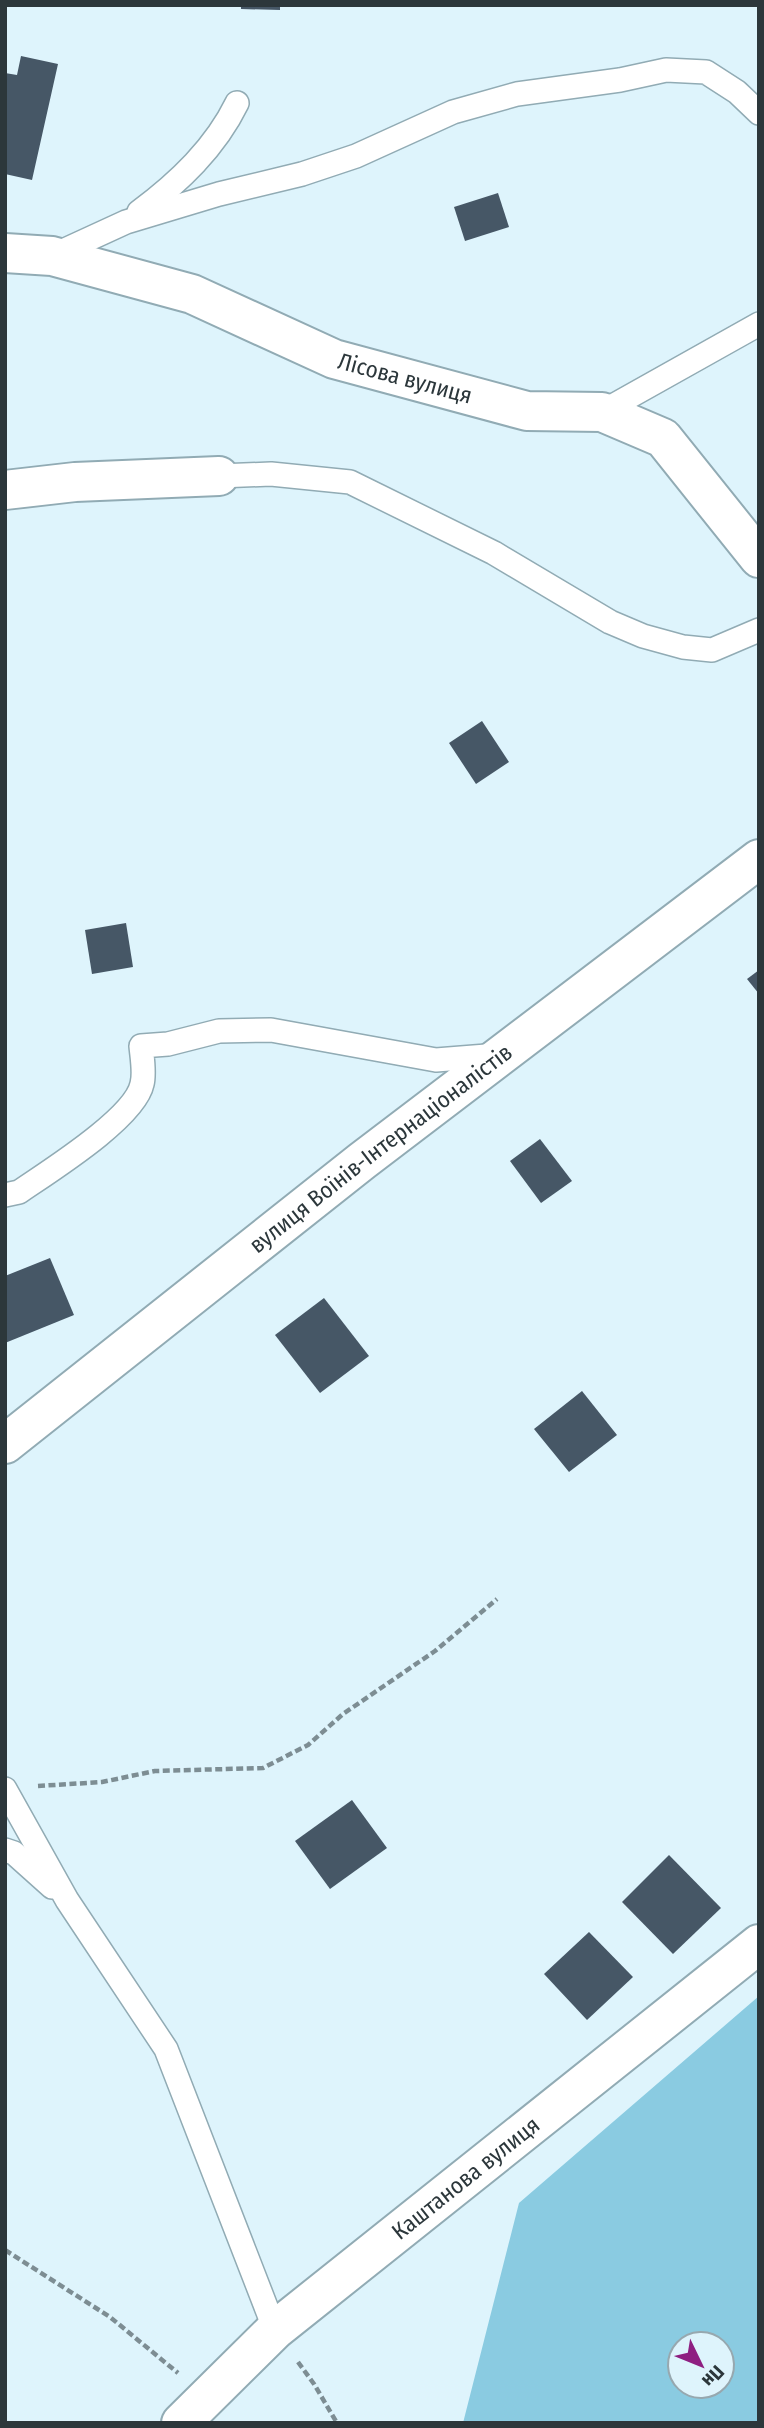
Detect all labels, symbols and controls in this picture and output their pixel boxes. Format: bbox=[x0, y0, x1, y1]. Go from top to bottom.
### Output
street label: Лісова вулиця bbox=[335, 347, 475, 410]
street label: вулиця Воїнів-Інтернаціоналістів bbox=[244, 1038, 518, 1259]
street label: Каштанова вулиця bbox=[386, 2111, 545, 2245]
north arrow bbox=[666, 2330, 736, 2400]
text: Пн bbox=[697, 2361, 729, 2392]

